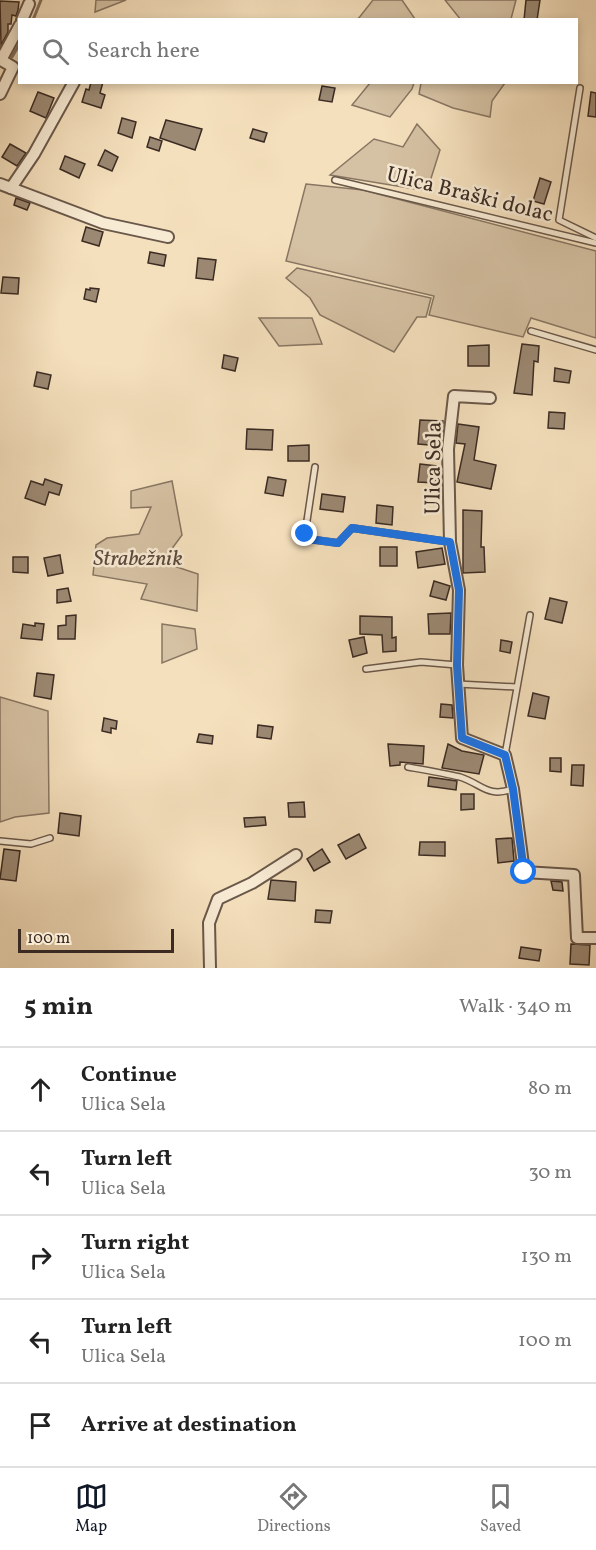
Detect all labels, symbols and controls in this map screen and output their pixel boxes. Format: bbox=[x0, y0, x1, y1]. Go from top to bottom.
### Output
search box bbox=[18, 18, 578, 84]
icon: search bbox=[39, 35, 72, 68]
text: Search here bbox=[87, 36, 200, 67]
street label: Ulica Braški dolac bbox=[383, 160, 556, 231]
street label: Ulica Sela bbox=[418, 421, 451, 515]
route end bbox=[291, 520, 317, 546]
park label: Strabežnik bbox=[93, 544, 183, 575]
route start bbox=[510, 858, 536, 884]
scale bar bbox=[18, 926, 174, 953]
text: 100 m bbox=[27, 928, 70, 950]
text: 5 min bbox=[24, 989, 93, 1025]
text: Walk · 340 m bbox=[459, 993, 572, 1021]
text: Continue bbox=[81, 1060, 177, 1091]
icon: ahead bbox=[24, 1073, 57, 1106]
text: 80 m bbox=[528, 1075, 572, 1103]
text: Ulica Sela bbox=[81, 1091, 166, 1119]
text: Turn left bbox=[81, 1144, 172, 1175]
icon: left bbox=[24, 1157, 57, 1190]
text: 30 m bbox=[528, 1159, 572, 1187]
text: Ulica Sela bbox=[81, 1175, 166, 1203]
text: Turn right bbox=[81, 1228, 189, 1259]
icon: right bbox=[24, 1241, 57, 1274]
text: 130 m bbox=[521, 1243, 572, 1271]
text: Ulica Sela bbox=[81, 1259, 166, 1287]
text: Turn left bbox=[81, 1312, 172, 1343]
icon: left bbox=[24, 1325, 57, 1358]
text: 100 m bbox=[518, 1327, 572, 1355]
text: Ulica Sela bbox=[81, 1343, 166, 1371]
icon: arrive bbox=[24, 1409, 57, 1442]
text: Arrive at destination bbox=[81, 1410, 297, 1441]
tab: Map bbox=[75, 1480, 108, 1538]
tab: Directions bbox=[257, 1480, 331, 1538]
tab: Saved bbox=[480, 1480, 521, 1538]

